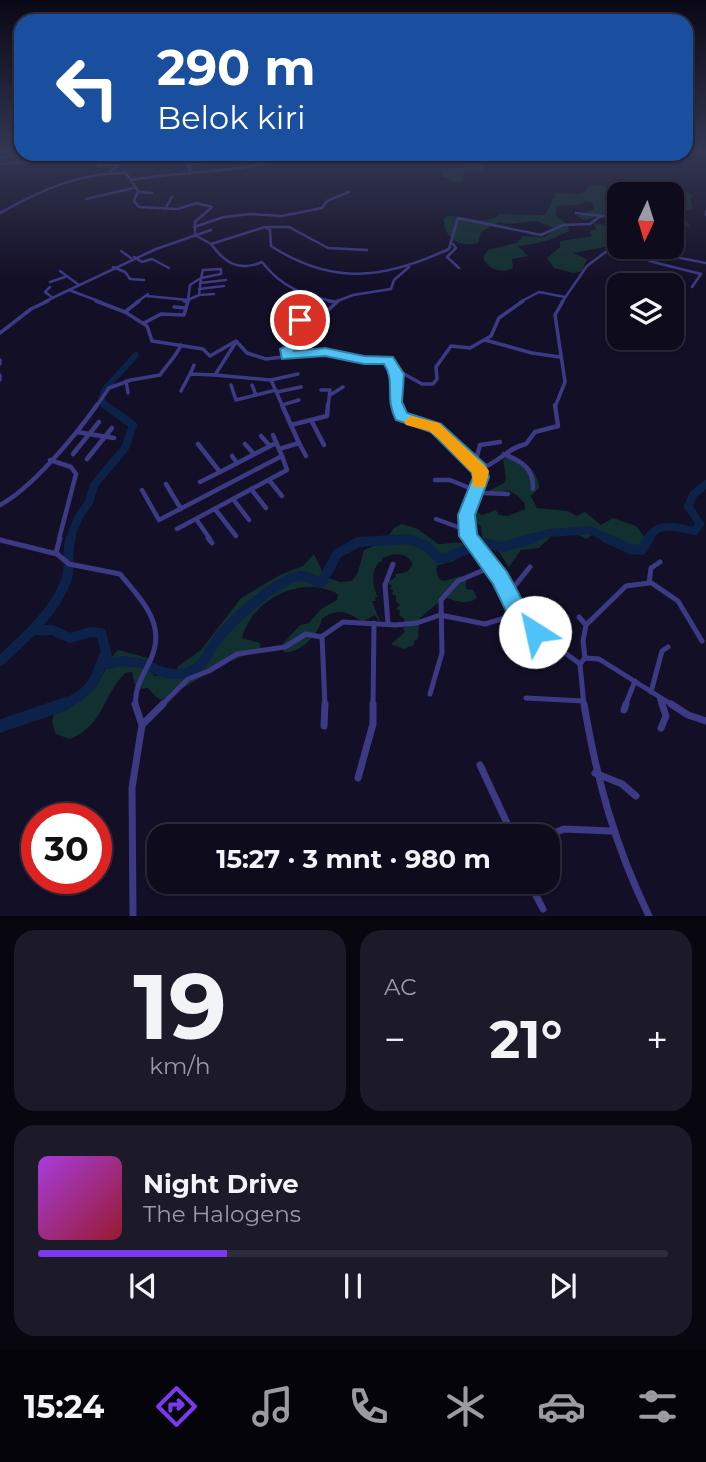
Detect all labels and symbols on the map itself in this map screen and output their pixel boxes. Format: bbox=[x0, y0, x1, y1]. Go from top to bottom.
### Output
north arrow bbox=[607, 182, 684, 259]
pin bbox=[270, 290, 330, 350]
position arrow bbox=[498, 595, 572, 669]
speed limit sign: 30 bbox=[21, 803, 112, 894]

